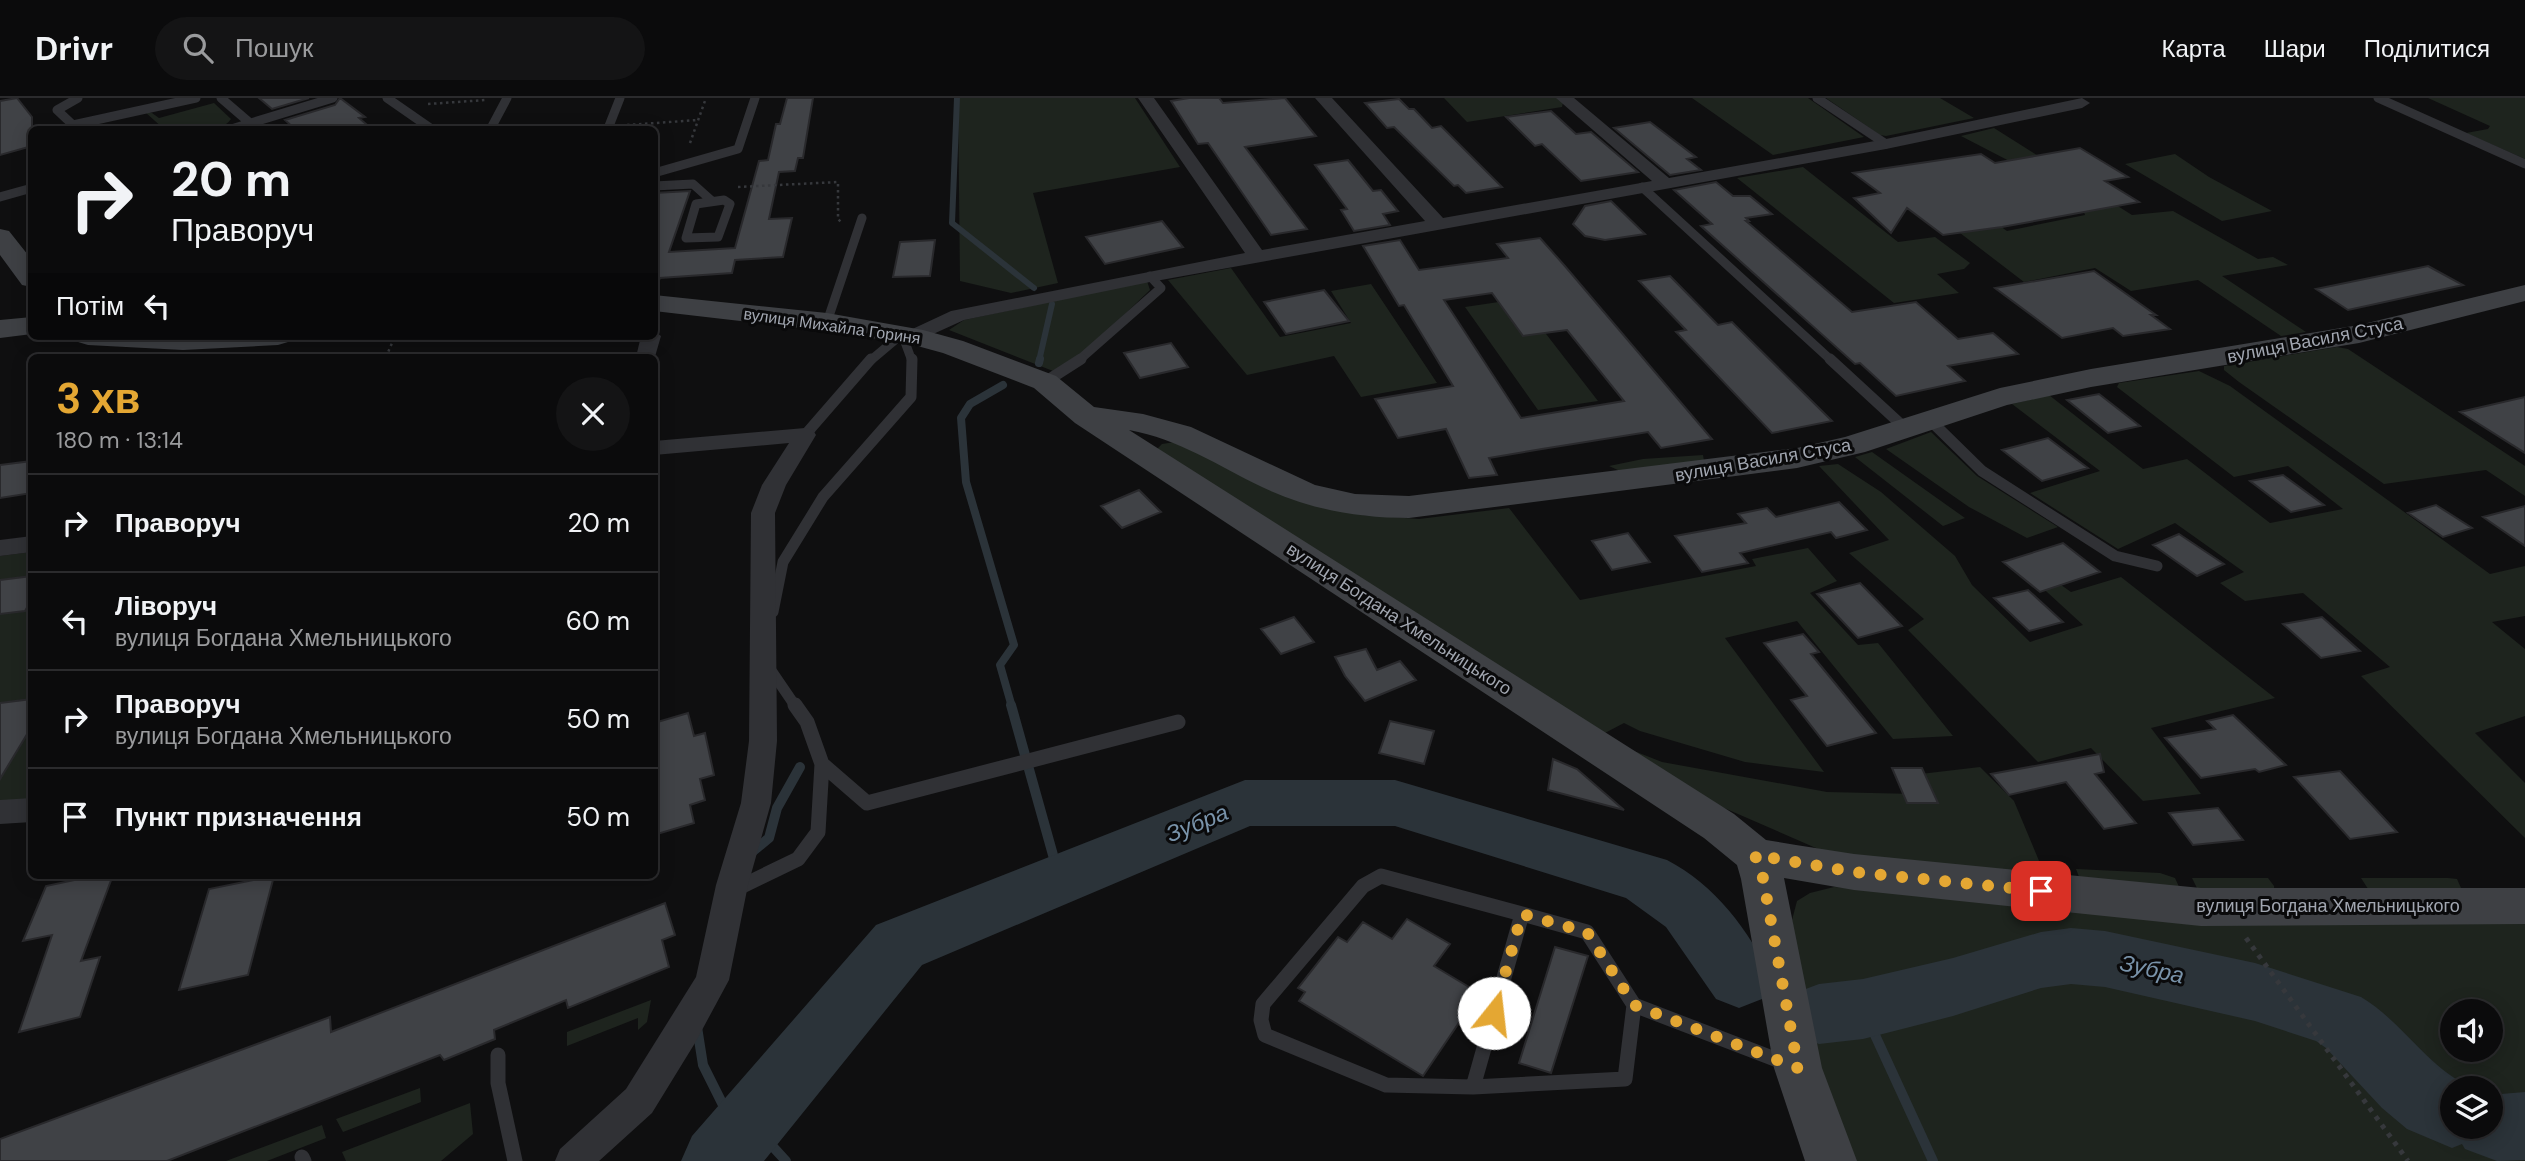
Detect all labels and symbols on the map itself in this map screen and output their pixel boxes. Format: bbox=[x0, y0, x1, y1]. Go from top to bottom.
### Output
street label: вулиця Михайла Гориня bbox=[742, 303, 922, 349]
street label: вулиця Василя Стуса bbox=[2225, 311, 2406, 369]
street label: вулиця Василя Стуса bbox=[1673, 433, 1854, 487]
street label: вулиця Богдана Хмельницького bbox=[1282, 537, 1516, 701]
water label: Зубра bbox=[1161, 797, 1233, 849]
pin bbox=[2011, 861, 2071, 921]
street label: вулиця Богдана Хмельницького bbox=[2196, 894, 2460, 918]
water label: Зубра bbox=[2117, 948, 2187, 990]
position arrow bbox=[1457, 976, 1531, 1050]

